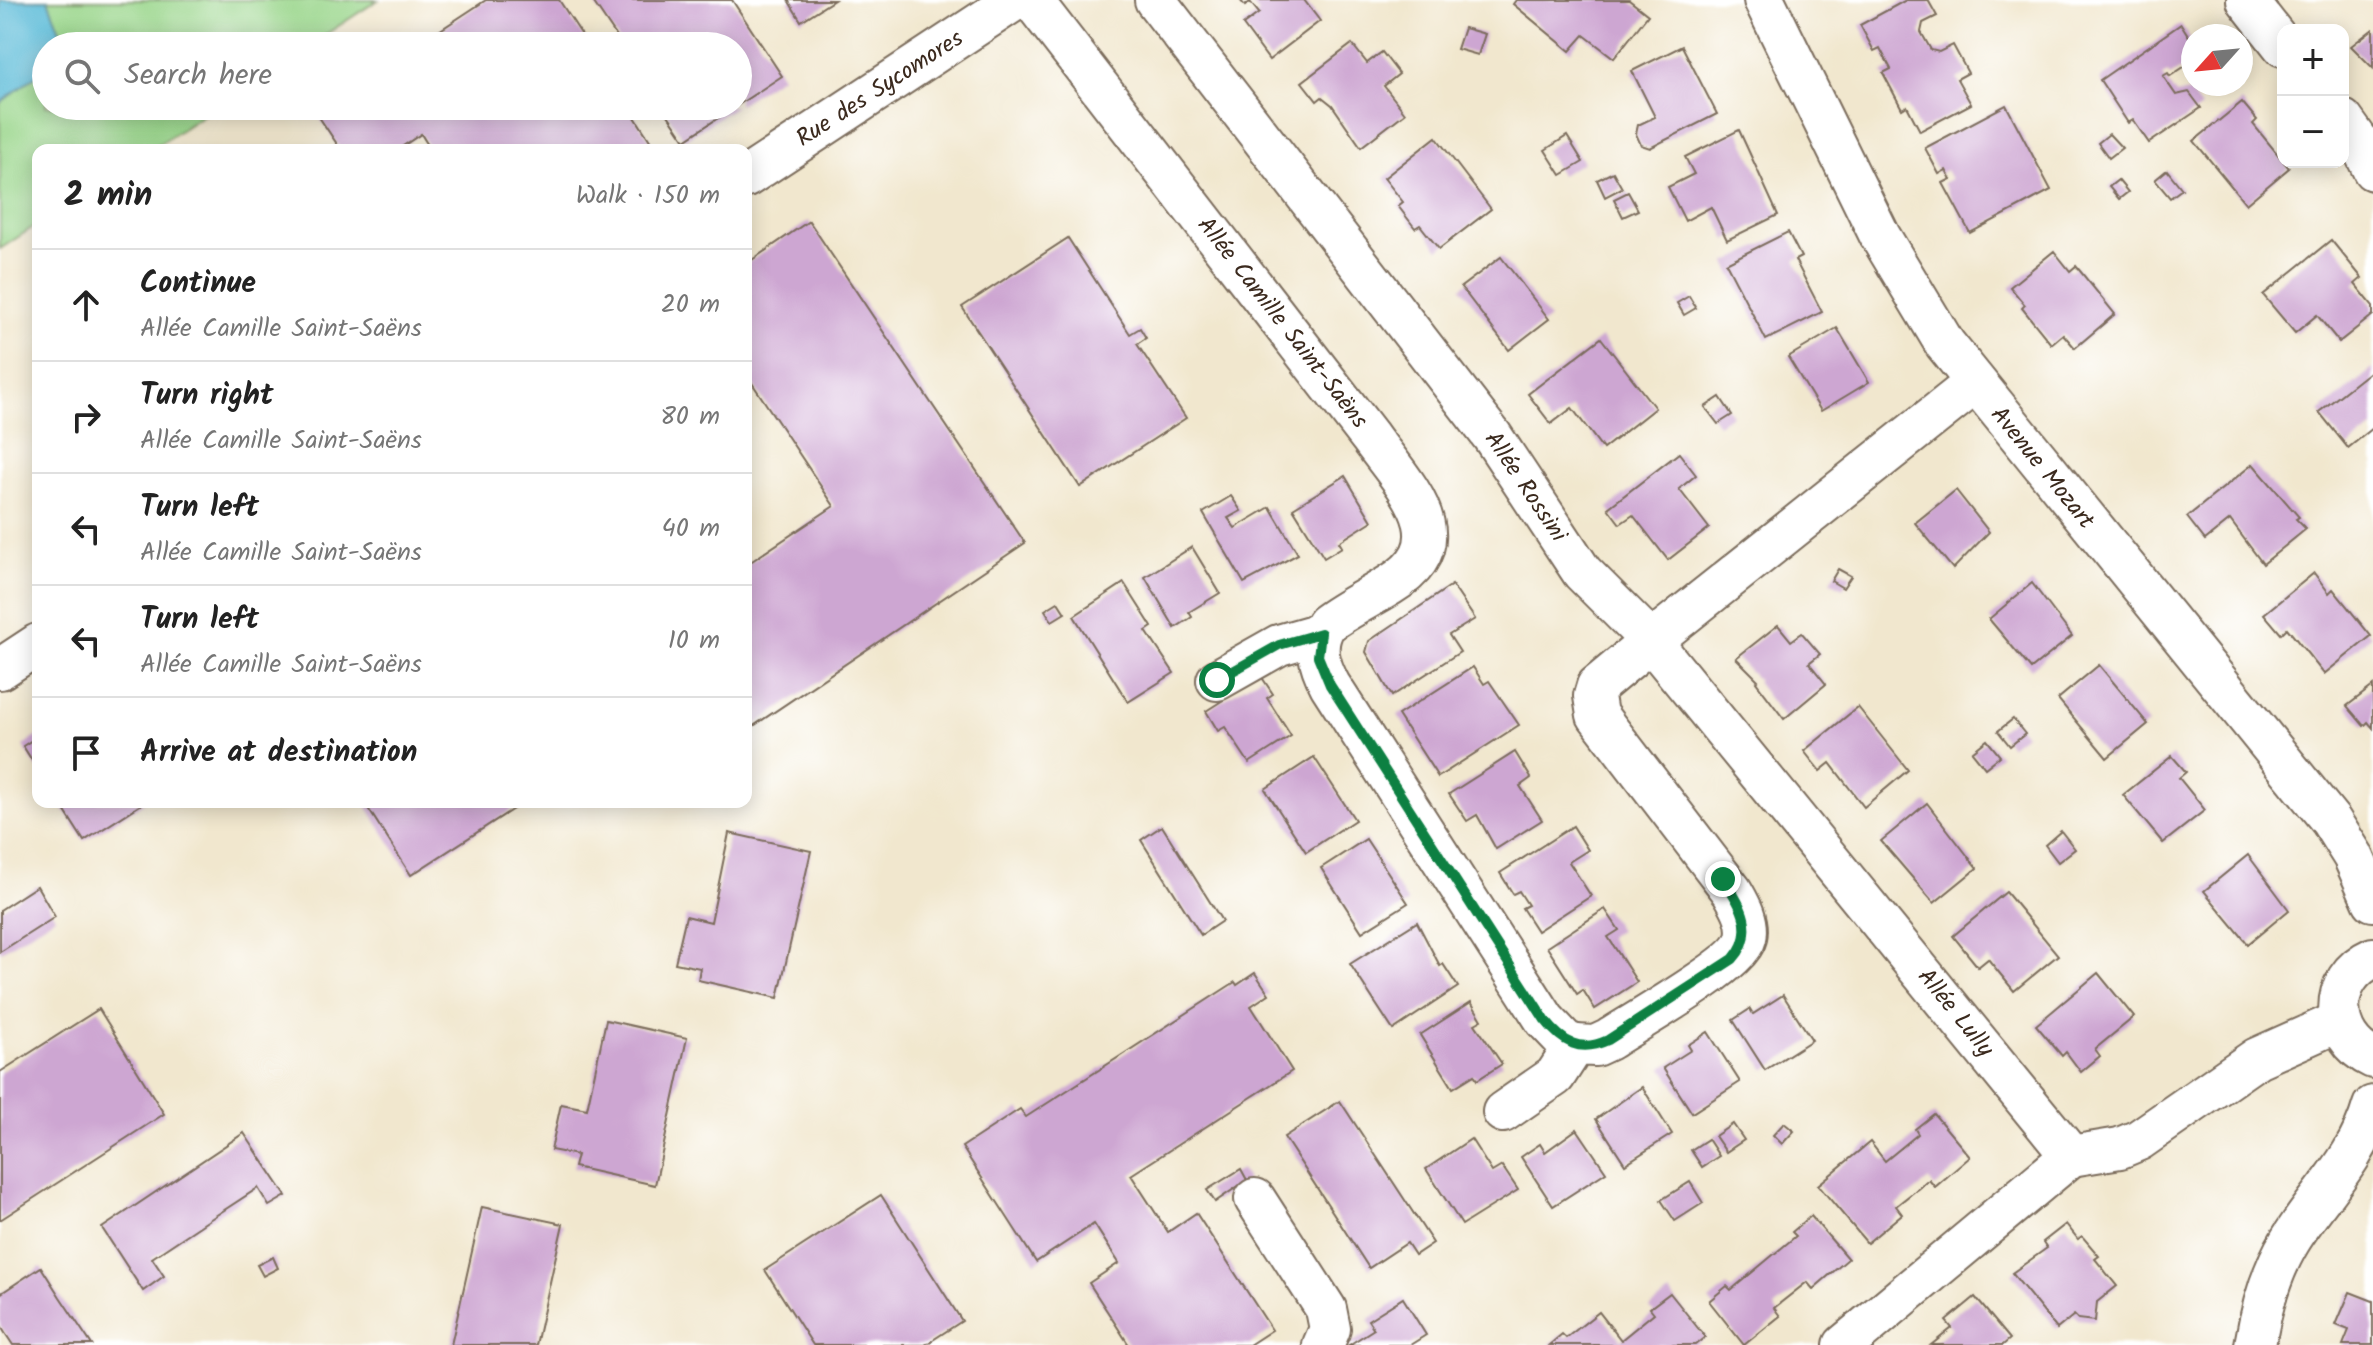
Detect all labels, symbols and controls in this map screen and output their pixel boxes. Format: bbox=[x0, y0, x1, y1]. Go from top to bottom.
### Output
street label: Rue des Sycomores bbox=[788, 20, 972, 158]
north arrow bbox=[2181, 24, 2253, 96]
map controls bbox=[2277, 24, 2349, 168]
button: + bbox=[2277, 24, 2349, 96]
search box bbox=[32, 32, 752, 120]
text: Search here bbox=[124, 52, 272, 100]
icon: search bbox=[60, 54, 104, 98]
button: − bbox=[2277, 96, 2349, 168]
text: 2 min bbox=[64, 169, 152, 223]
text: Walk · 150 m bbox=[576, 175, 720, 217]
street label: Allée Camille Saint-Saëns bbox=[1187, 208, 1377, 438]
text: Continue bbox=[140, 260, 256, 308]
icon: ahead bbox=[64, 283, 108, 327]
text: 20 m bbox=[661, 284, 720, 326]
text: Allée Camille Saint-Saëns bbox=[140, 308, 422, 350]
text: Turn right bbox=[140, 372, 273, 420]
icon: right bbox=[64, 395, 108, 439]
text: 80 m bbox=[660, 396, 720, 438]
street label: Avenue Mozart bbox=[1980, 398, 2105, 539]
text: Allée Camille Saint-Saëns bbox=[140, 420, 422, 462]
street label: Allée Rossini bbox=[1473, 424, 1577, 552]
text: Turn left bbox=[140, 484, 259, 532]
icon: left bbox=[64, 507, 108, 551]
text: 40 m bbox=[662, 508, 720, 550]
text: Allée Camille Saint-Saëns bbox=[140, 532, 422, 574]
text: Turn left bbox=[140, 596, 259, 644]
icon: left bbox=[64, 619, 108, 663]
text: 10 m bbox=[668, 620, 720, 662]
text: Allée Camille Saint-Saëns bbox=[140, 644, 422, 686]
route start bbox=[1199, 662, 1235, 698]
text: Arrive at destination bbox=[140, 729, 417, 777]
icon: arrive bbox=[64, 731, 108, 775]
route end bbox=[1705, 861, 1741, 897]
street label: Allée Lully bbox=[1907, 960, 2004, 1067]

